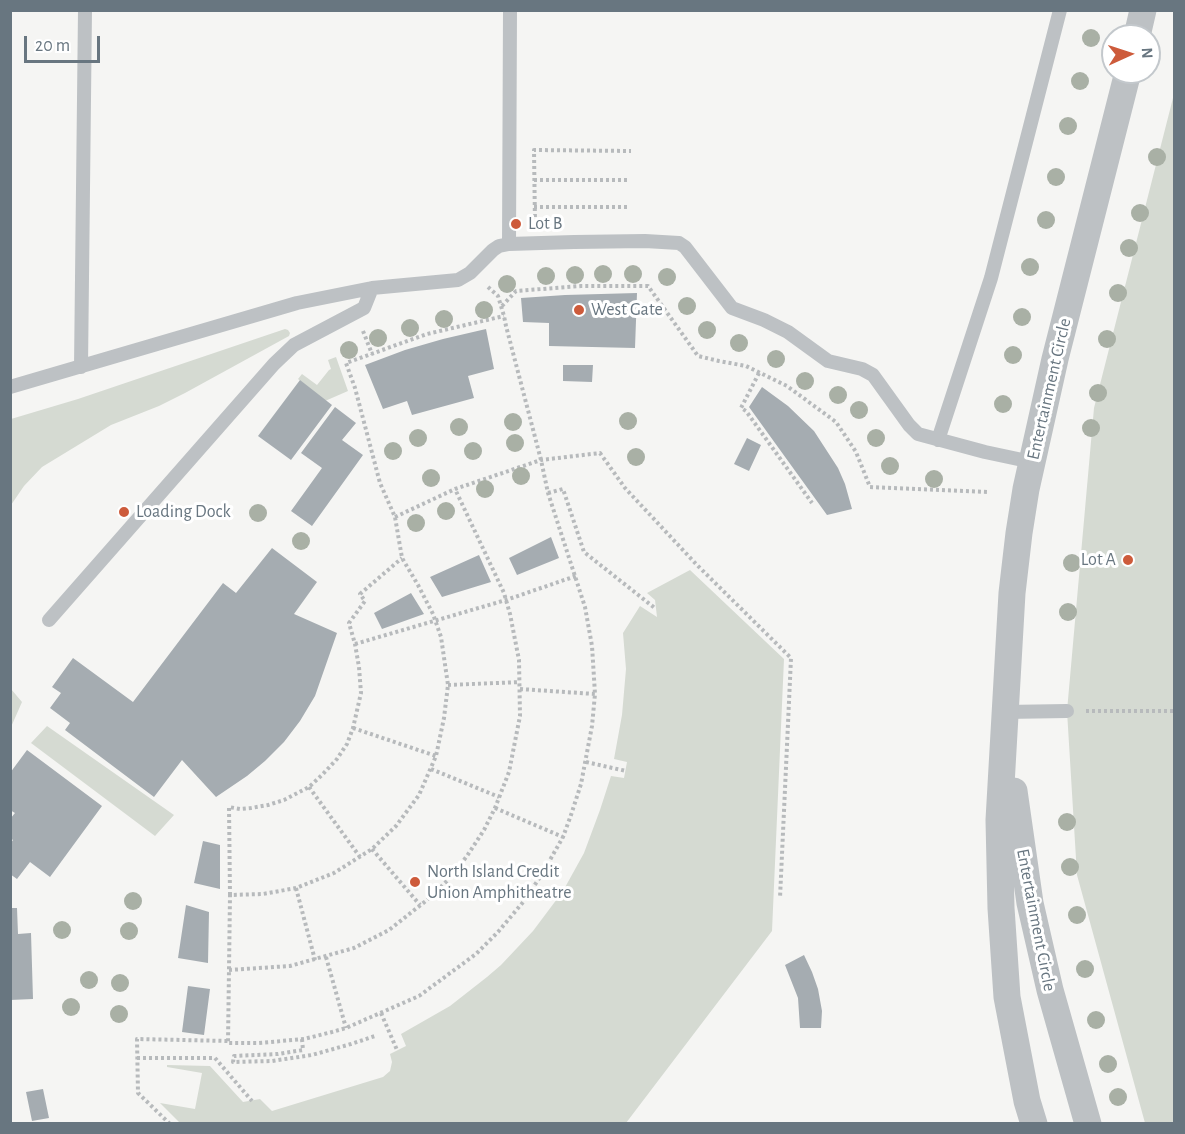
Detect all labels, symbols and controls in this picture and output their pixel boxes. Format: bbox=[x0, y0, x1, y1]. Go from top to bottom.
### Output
scale bar bbox=[27, 24, 104, 62]
north arrow bbox=[1101, 24, 1161, 84]
text: 20 m bbox=[35, 37, 70, 55]
text: N bbox=[1139, 47, 1155, 59]
place label: Lot B bbox=[528, 213, 562, 235]
marker: Lot B bbox=[509, 217, 523, 231]
place label: West Gate bbox=[591, 299, 663, 321]
marker: West Gate bbox=[572, 303, 586, 317]
street label: Entertainment Circle bbox=[1022, 316, 1076, 462]
place label: Loading Dock bbox=[136, 501, 231, 523]
marker: Loading Dock bbox=[117, 505, 131, 519]
place label: Lot A bbox=[1081, 549, 1116, 571]
marker: Lot A bbox=[1121, 553, 1135, 567]
street label: Entertainment Circle bbox=[1012, 847, 1060, 993]
place label: North Island Credit Union Amphitheatre bbox=[427, 861, 572, 904]
marker: North Island Credit Union Amphitheatre bbox=[408, 875, 422, 889]

